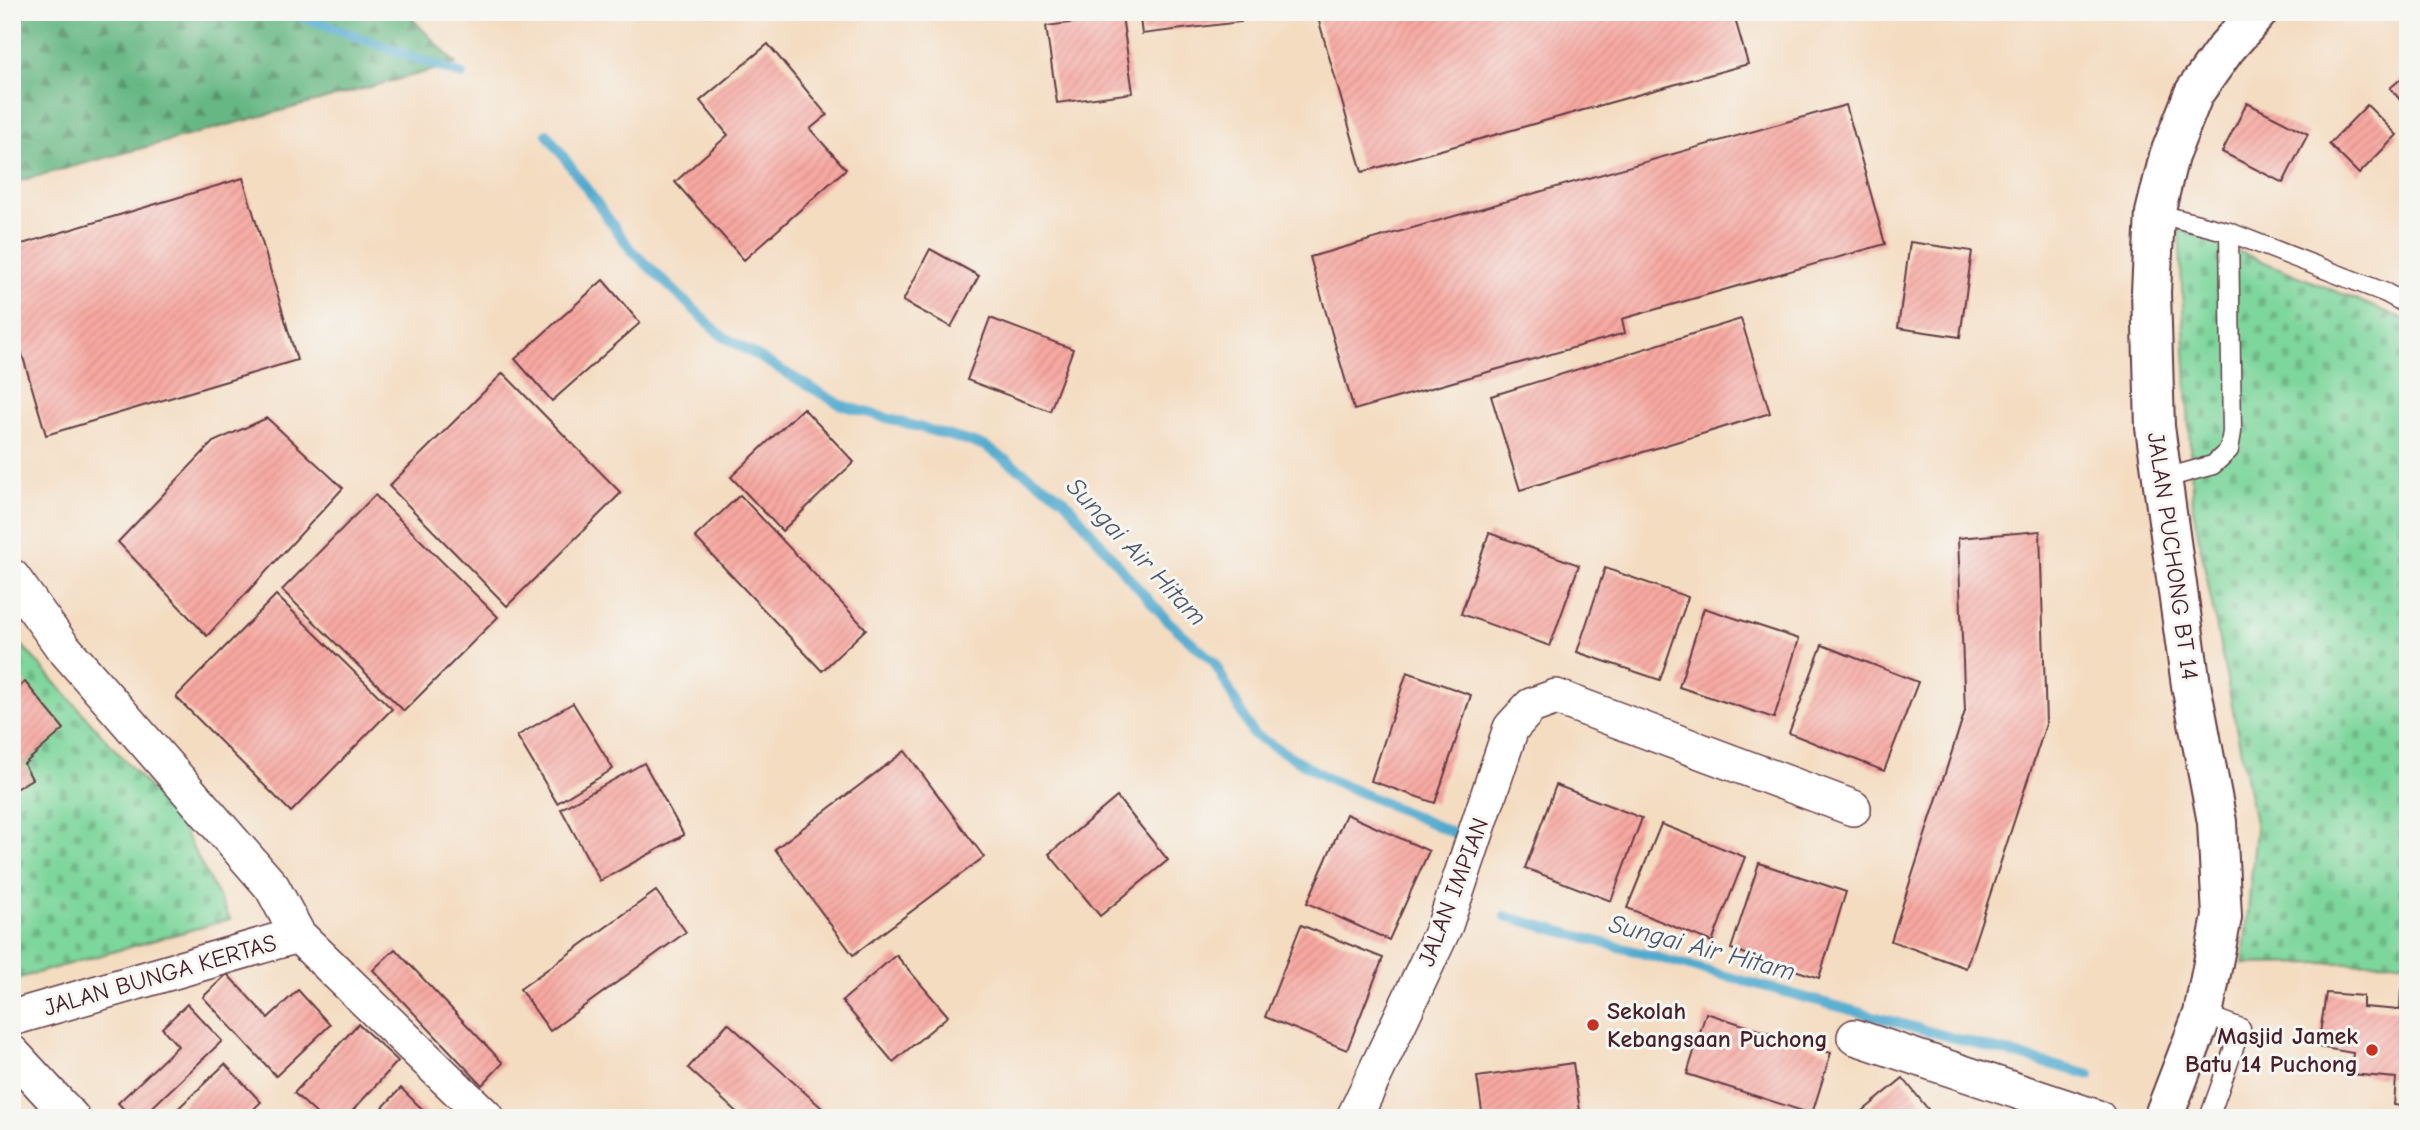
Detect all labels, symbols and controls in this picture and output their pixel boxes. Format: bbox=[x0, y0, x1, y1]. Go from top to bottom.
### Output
street label: JALAN PUCHONG BT 14 bbox=[2142, 430, 2204, 682]
water label: Sungai Air Hitam bbox=[1060, 472, 1212, 632]
street label: JALAN IMPIAN bbox=[1412, 814, 1494, 970]
water label: Sungai Air Hitam bbox=[1606, 909, 1798, 987]
street label: JALAN BUNGA KERTAS bbox=[40, 928, 280, 1022]
place label: Sekolah Kebangsaan Puchong bbox=[1607, 997, 1828, 1053]
marker: Sekolah Kebangsaan Puchong bbox=[1585, 1017, 1601, 1033]
place label: Masjid Jamek Batu 14 Puchong bbox=[2185, 1022, 2358, 1078]
marker: Masjid Jamek Batu 14 Puchong bbox=[2364, 1042, 2380, 1058]

